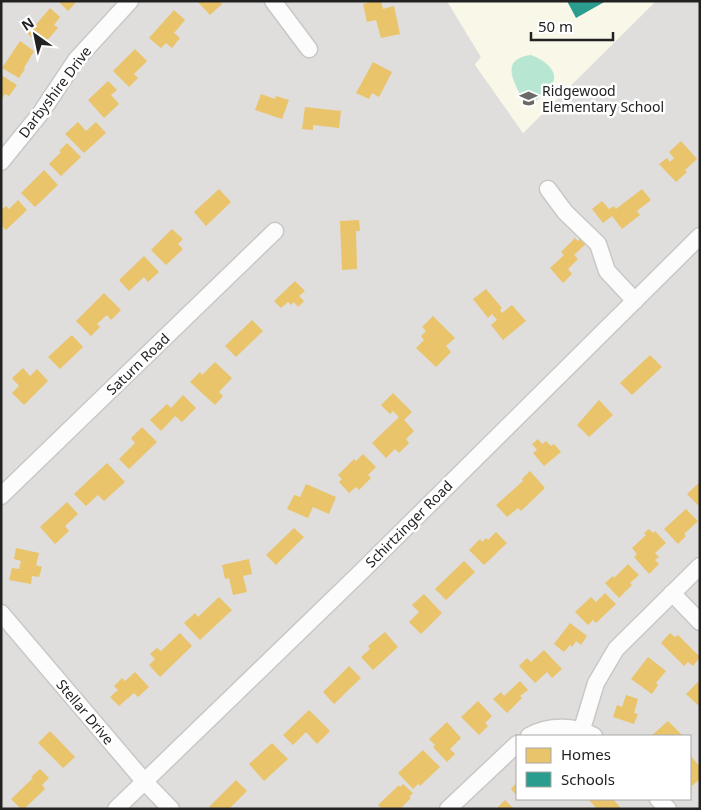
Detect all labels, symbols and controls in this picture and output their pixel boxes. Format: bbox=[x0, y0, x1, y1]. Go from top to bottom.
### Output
north arrow bbox=[10, 10, 60, 60]
scale bar bbox=[531, 10, 614, 42]
text: N bbox=[18, 13, 38, 35]
text: 50 m bbox=[538, 16, 573, 36]
street label: Darbyshire Drive bbox=[14, 42, 95, 141]
place label: Ridgewood Elementary School bbox=[542, 81, 664, 116]
school or university icon: Ridgewood Elementary School bbox=[518, 89, 538, 109]
street label: Saturn Road bbox=[102, 329, 173, 399]
street label: Schirtzinger Road bbox=[361, 476, 456, 571]
street label: Stellar Drive bbox=[52, 675, 118, 748]
legend bbox=[516, 735, 691, 800]
text: Homes bbox=[561, 744, 611, 764]
text: Schools bbox=[561, 769, 615, 789]

